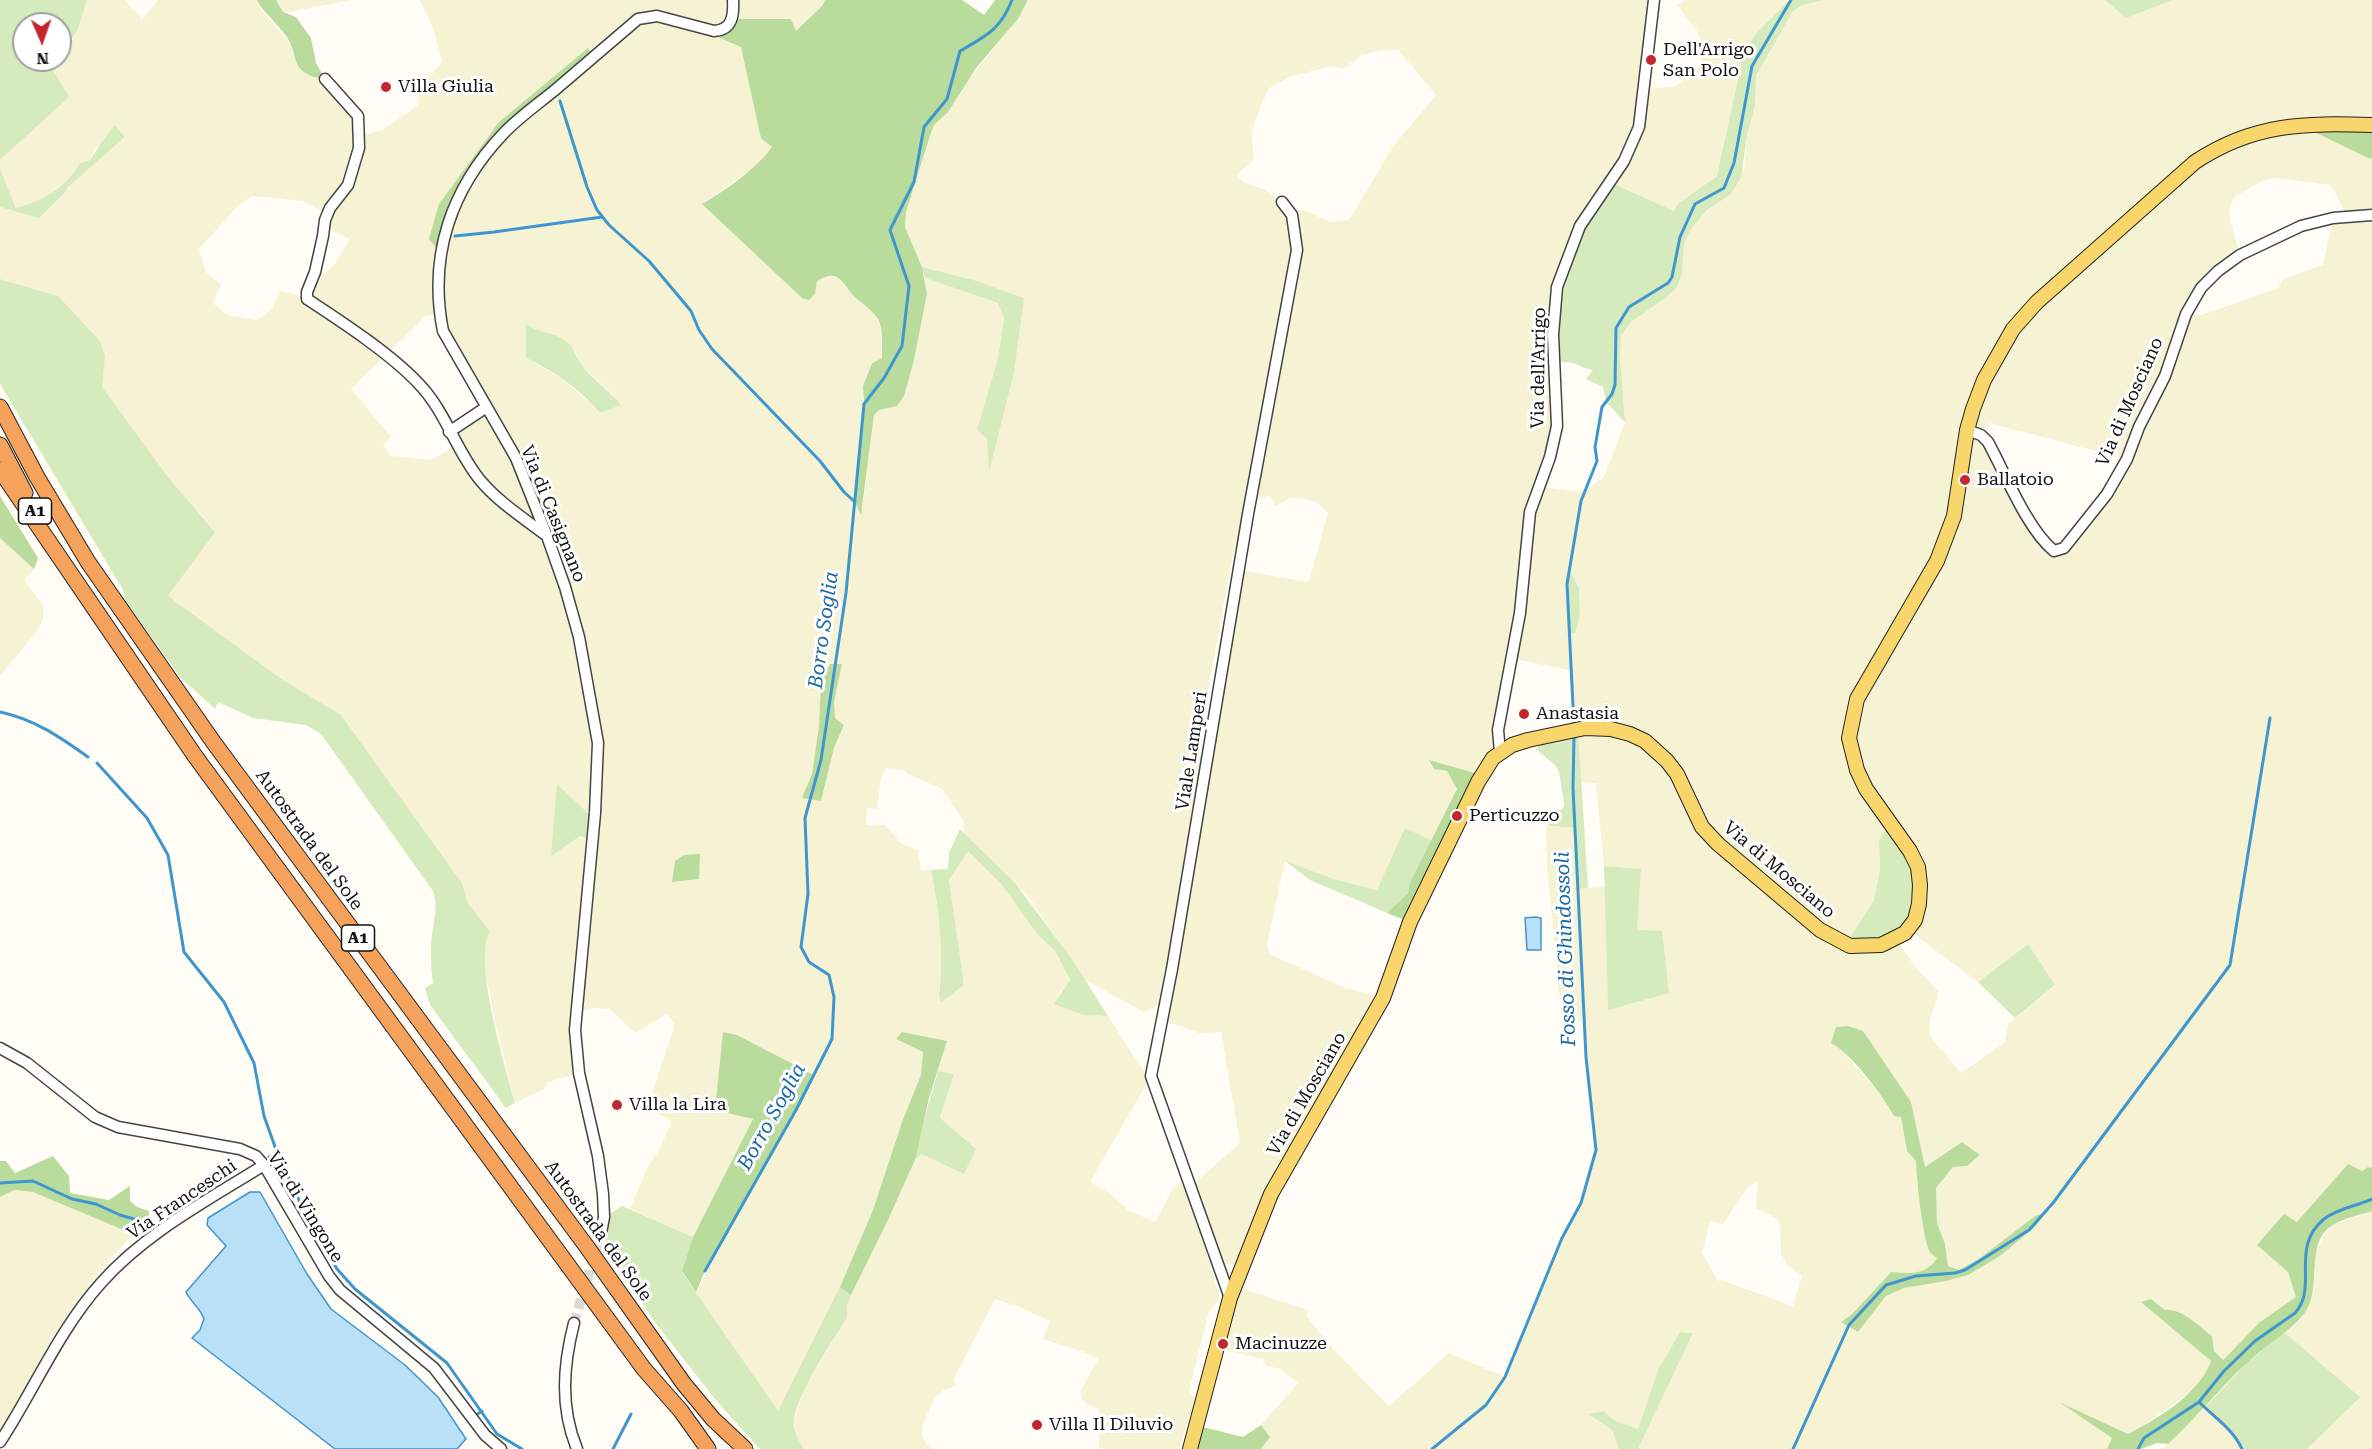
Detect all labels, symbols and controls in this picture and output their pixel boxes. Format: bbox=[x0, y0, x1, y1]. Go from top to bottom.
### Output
north arrow bbox=[12, 12, 72, 72]
place label: Dell'Arrigo San Polo bbox=[1663, 39, 1754, 82]
text: N bbox=[36, 49, 49, 68]
marker: Dell'Arrigo San Polo bbox=[1644, 53, 1658, 67]
place label: Villa Giulia bbox=[398, 76, 494, 98]
marker: Villa Giulia bbox=[379, 80, 393, 94]
street label: Via dell'Arrigo bbox=[1527, 307, 1551, 429]
street label: Via di Mosciano bbox=[2092, 334, 2168, 470]
street label: Via di Casignano bbox=[516, 442, 590, 586]
place label: Ballatoio bbox=[1977, 469, 2054, 491]
marker: Ballatoio bbox=[1958, 473, 1972, 487]
road number: A1 bbox=[18, 498, 51, 524]
water label: Borro Soglia bbox=[804, 570, 844, 690]
street label: Viale Lamperi bbox=[1172, 690, 1212, 812]
place label: Anastasia bbox=[1536, 703, 1619, 725]
marker: Anastasia bbox=[1517, 707, 1531, 721]
street label: Autostrada del Sole bbox=[251, 766, 367, 914]
place label: Perticuzzo bbox=[1469, 805, 1560, 827]
marker: Perticuzzo bbox=[1450, 809, 1464, 823]
street label: Via di Mosciano bbox=[1719, 817, 1839, 923]
water label: Fosso di Ghindossoli bbox=[1551, 851, 1581, 1047]
road number: A1 bbox=[342, 925, 374, 951]
street label: Via di Mosciano bbox=[1263, 1028, 1351, 1160]
water label: Borro Soglia bbox=[733, 1059, 811, 1175]
place label: Villa la Lira bbox=[629, 1094, 726, 1116]
marker: Villa la Lira bbox=[610, 1098, 624, 1112]
street label: Via di Vingone bbox=[262, 1148, 348, 1266]
street label: Via Franceschi bbox=[123, 1155, 241, 1245]
street label: Autostrada del Sole bbox=[540, 1157, 656, 1305]
place label: Macinuzze bbox=[1235, 1333, 1327, 1355]
marker: Macinuzze bbox=[1216, 1337, 1230, 1351]
place label: Villa Il Diluvio bbox=[1049, 1414, 1173, 1436]
marker: Villa Il Diluvio bbox=[1030, 1418, 1044, 1432]

